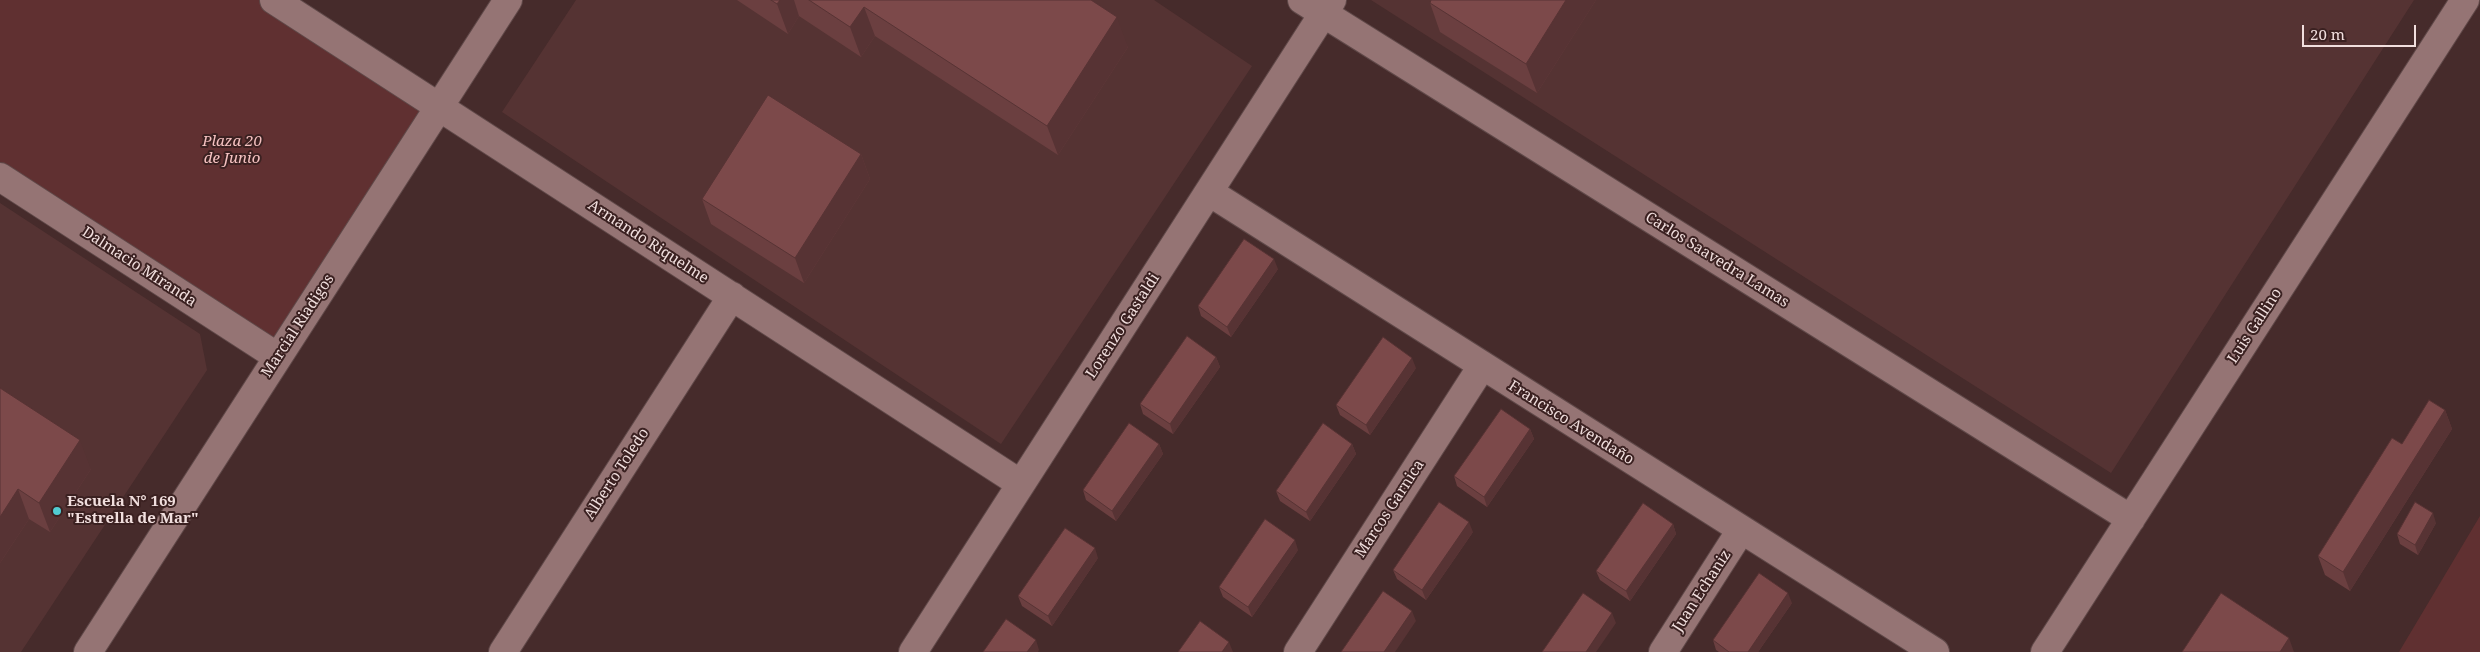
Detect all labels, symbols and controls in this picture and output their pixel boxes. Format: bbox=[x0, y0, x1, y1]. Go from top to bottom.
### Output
scale bar bbox=[2305, 15, 2419, 47]
text: 20 m bbox=[2310, 24, 2345, 44]
park label: Plaza 20 de Junio bbox=[202, 133, 262, 168]
street label: Armando Riquelme bbox=[584, 196, 712, 288]
street label: Carlos Saavedra Lamas bbox=[1642, 208, 1792, 312]
street label: Dalmacio Miranda bbox=[78, 223, 200, 311]
street label: Lorenzo Gastaldi bbox=[1082, 270, 1164, 382]
street label: Marcial Riadigos bbox=[258, 271, 338, 381]
street label: Luis Gallino bbox=[2224, 285, 2286, 367]
street label: Francisco Avendaño bbox=[1505, 377, 1637, 469]
street label: Alberto Toledo bbox=[581, 425, 653, 523]
street label: Marcos Garnica bbox=[1352, 457, 1428, 561]
place label: Escuela N° 169 "Estrella de Mar" bbox=[67, 493, 199, 528]
marker: Escuela N° 169 "Estrella de Mar" bbox=[51, 505, 63, 517]
street label: Juan Echaniz bbox=[1669, 547, 1735, 635]

